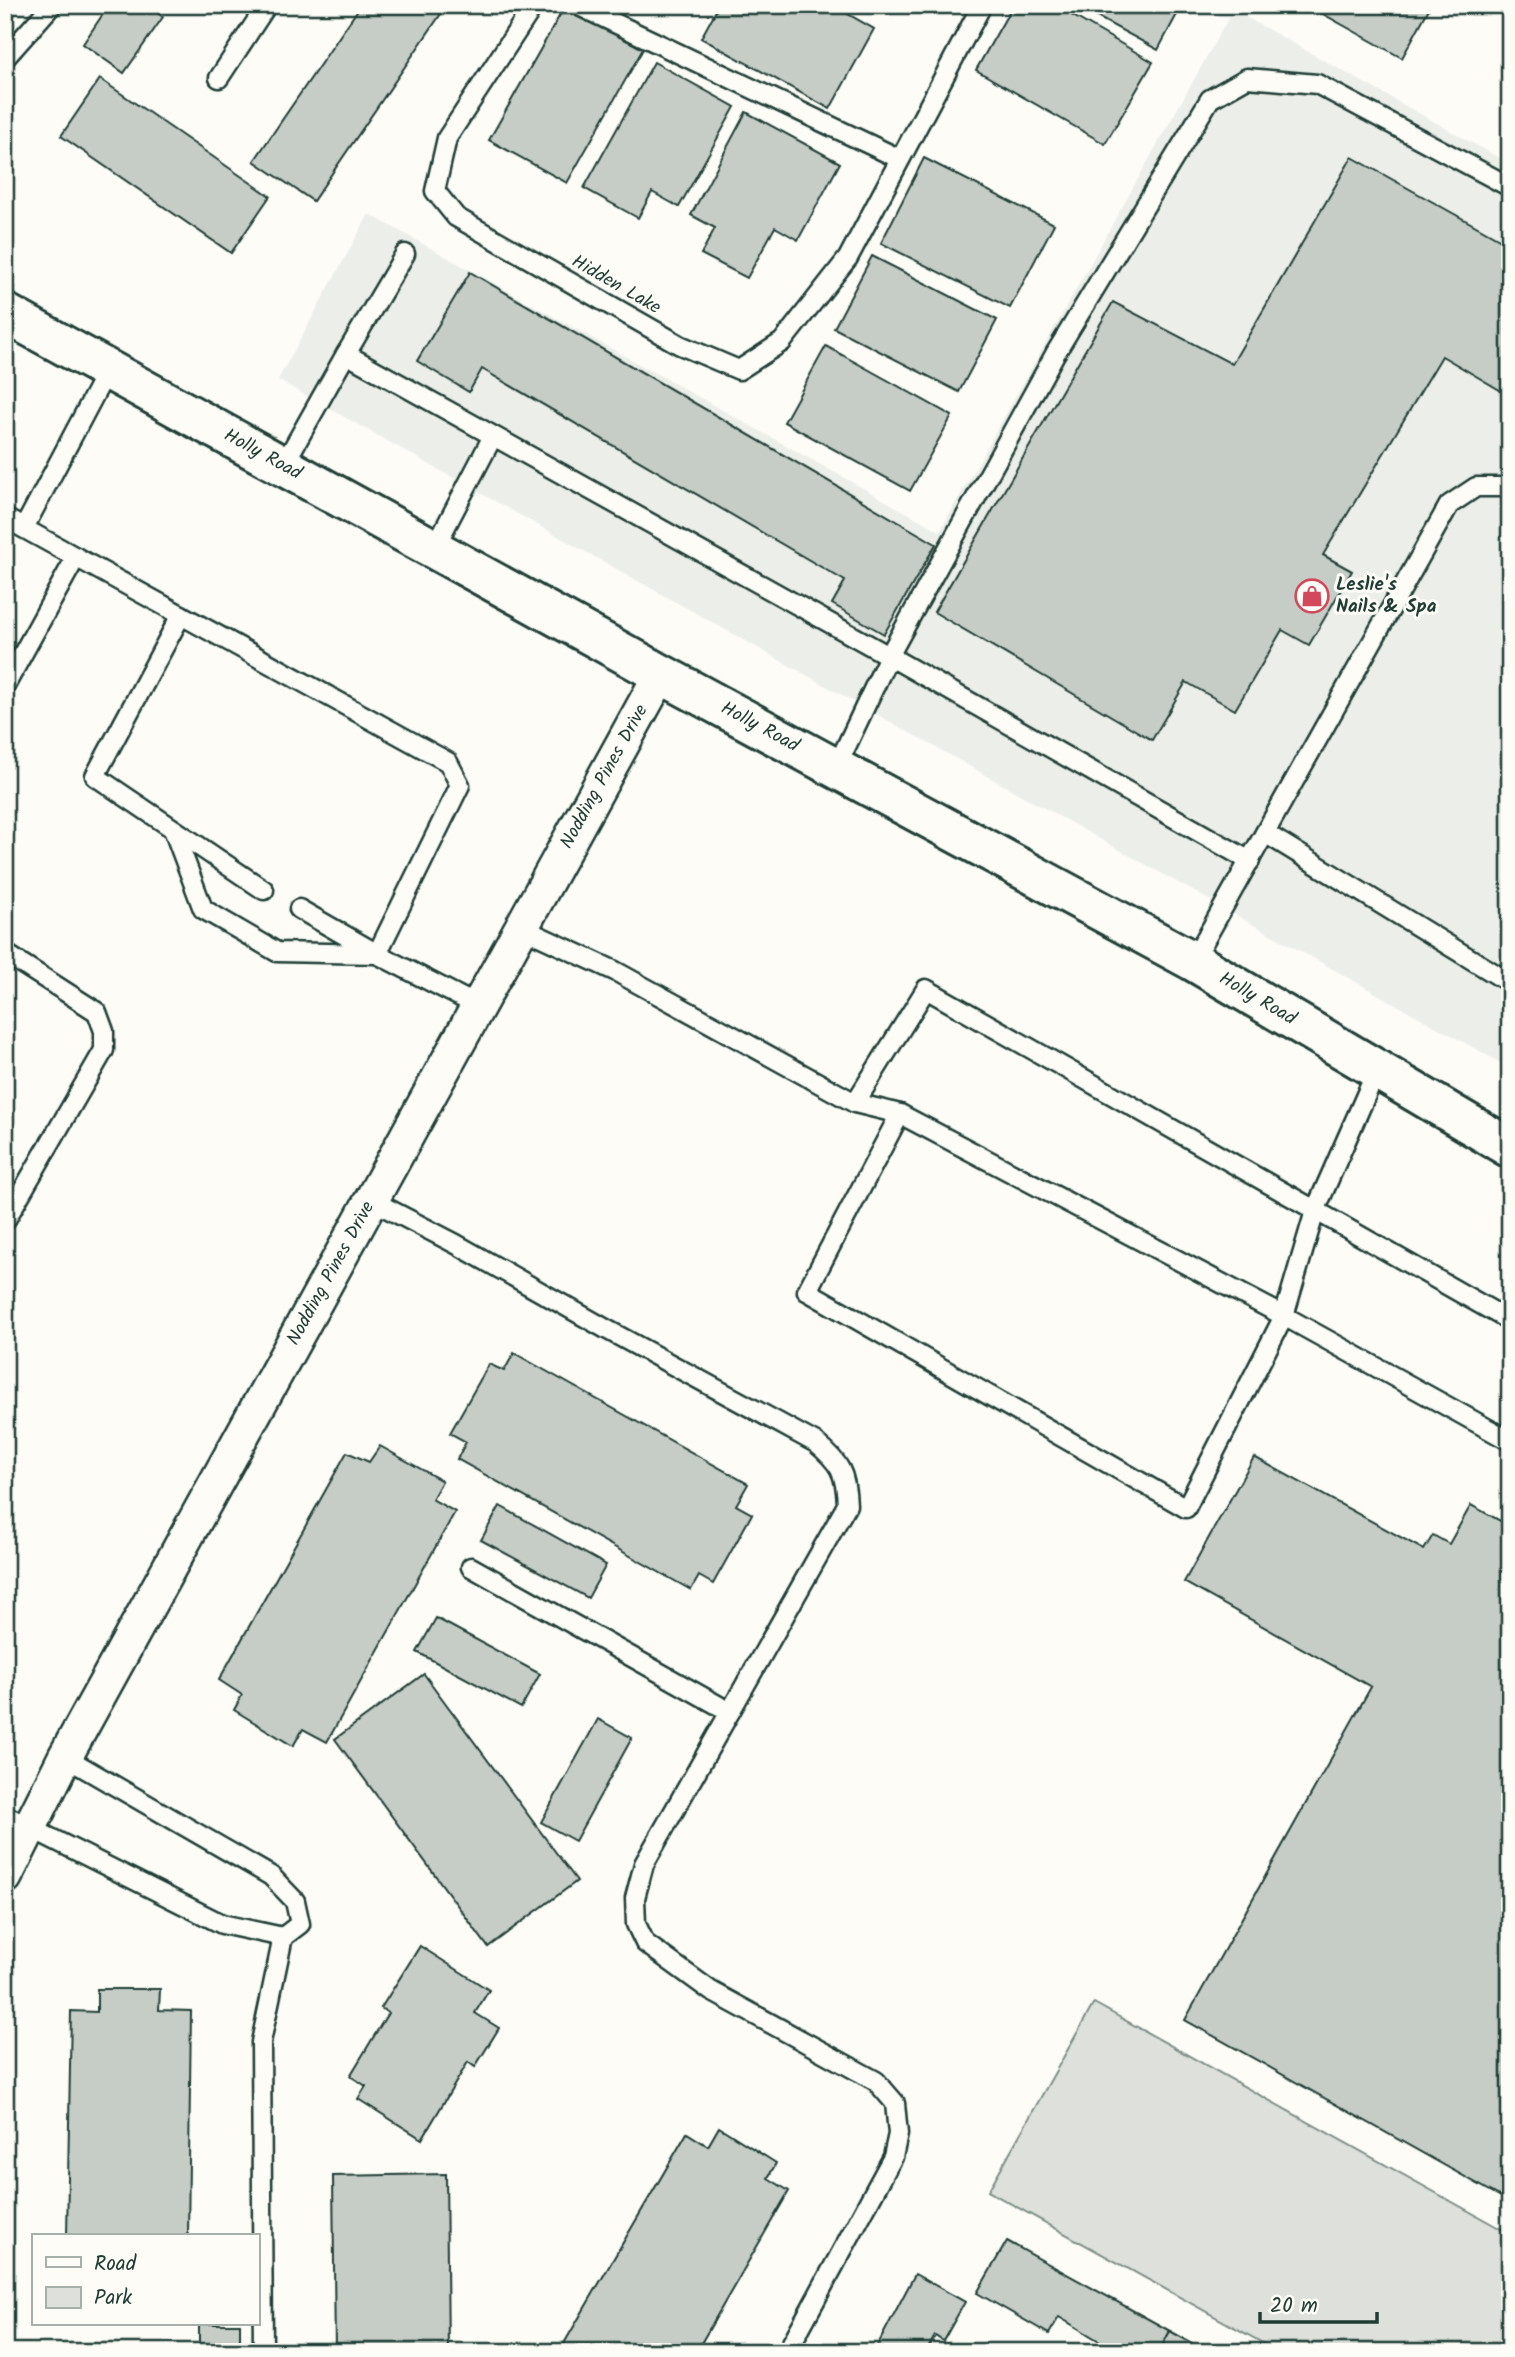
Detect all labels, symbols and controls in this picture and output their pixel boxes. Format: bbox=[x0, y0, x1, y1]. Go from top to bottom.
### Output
street label: Hidden Lake bbox=[566, 247, 667, 323]
street label: Holly Road bbox=[218, 421, 308, 489]
place label: Leslie's Nails & Spa bbox=[1336, 570, 1437, 622]
shop icon: Leslie's Nails & Spa bbox=[1293, 577, 1331, 615]
street label: Holly Road bbox=[715, 694, 805, 761]
street label: Nodding Pines Drive bbox=[553, 699, 657, 854]
street label: Holly Road bbox=[1213, 964, 1302, 1034]
street label: Nodding Pines Drive bbox=[279, 1196, 383, 1351]
legend bbox=[32, 2234, 259, 2326]
text: Road bbox=[94, 2248, 137, 2281]
scale bar bbox=[1260, 2280, 1377, 2324]
text: Park bbox=[94, 2282, 132, 2315]
text: 20 m bbox=[1270, 2290, 1318, 2323]

